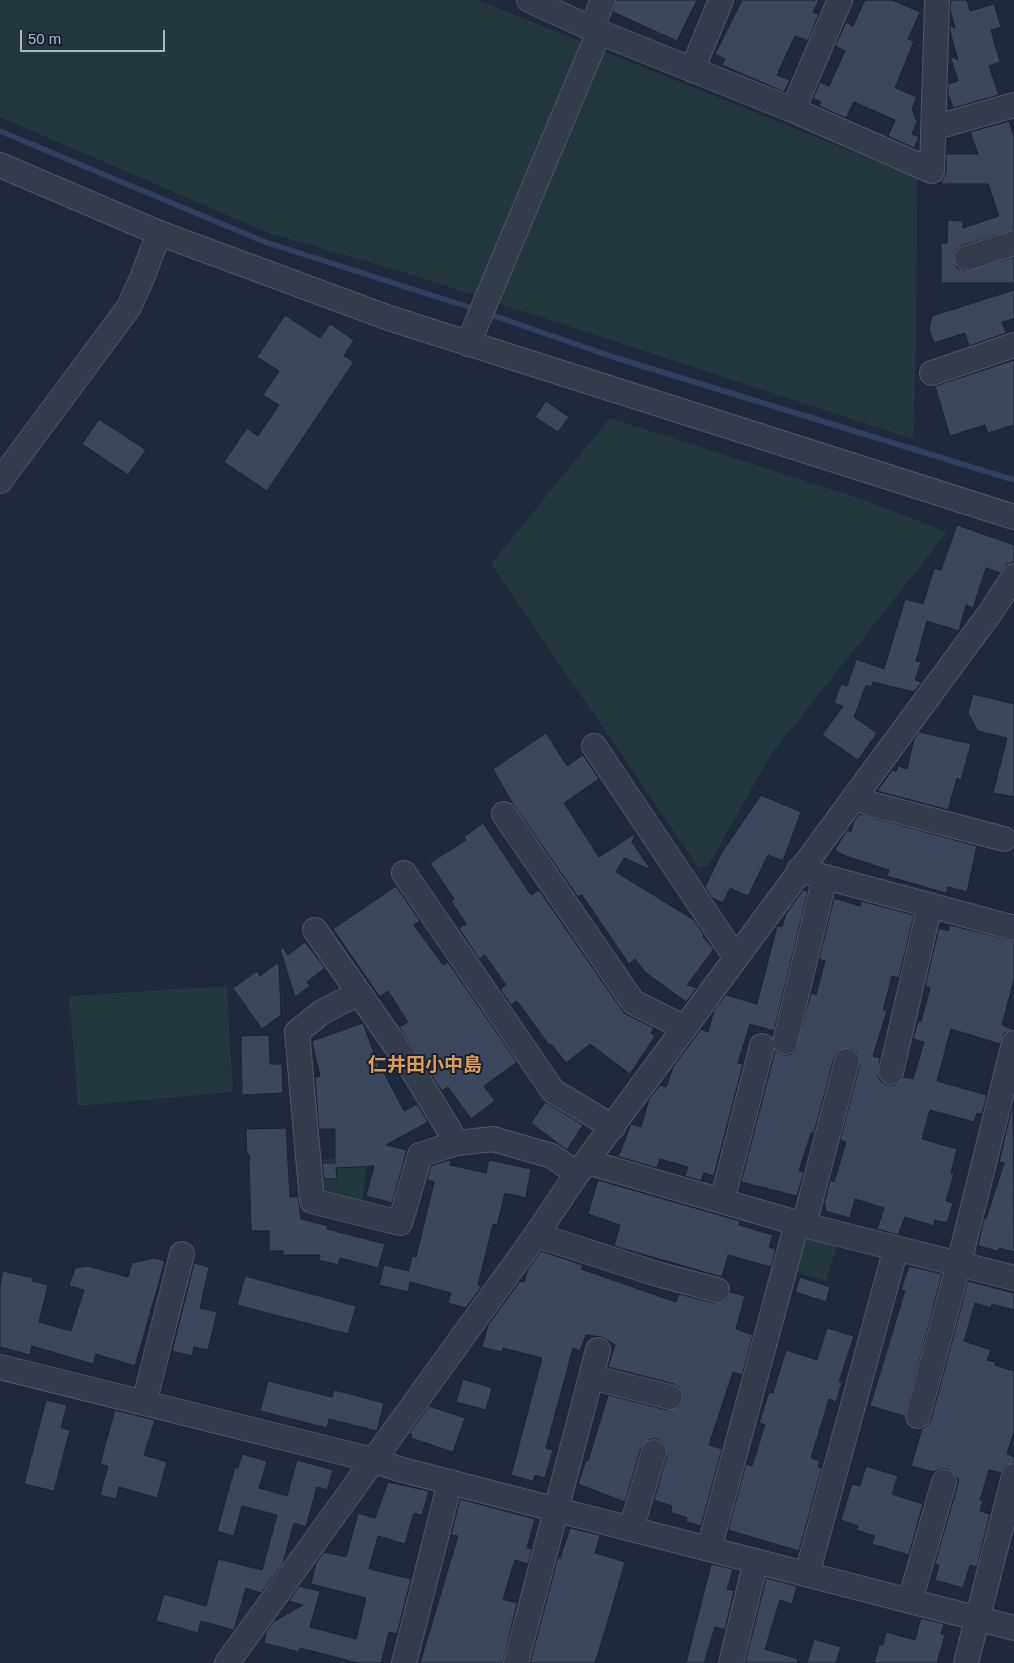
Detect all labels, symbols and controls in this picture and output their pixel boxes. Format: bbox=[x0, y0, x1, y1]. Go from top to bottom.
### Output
scale bar bbox=[22, 20, 168, 52]
text: 50 m bbox=[28, 30, 61, 47]
district label: 仁井田小中島 bbox=[368, 1055, 482, 1077]

